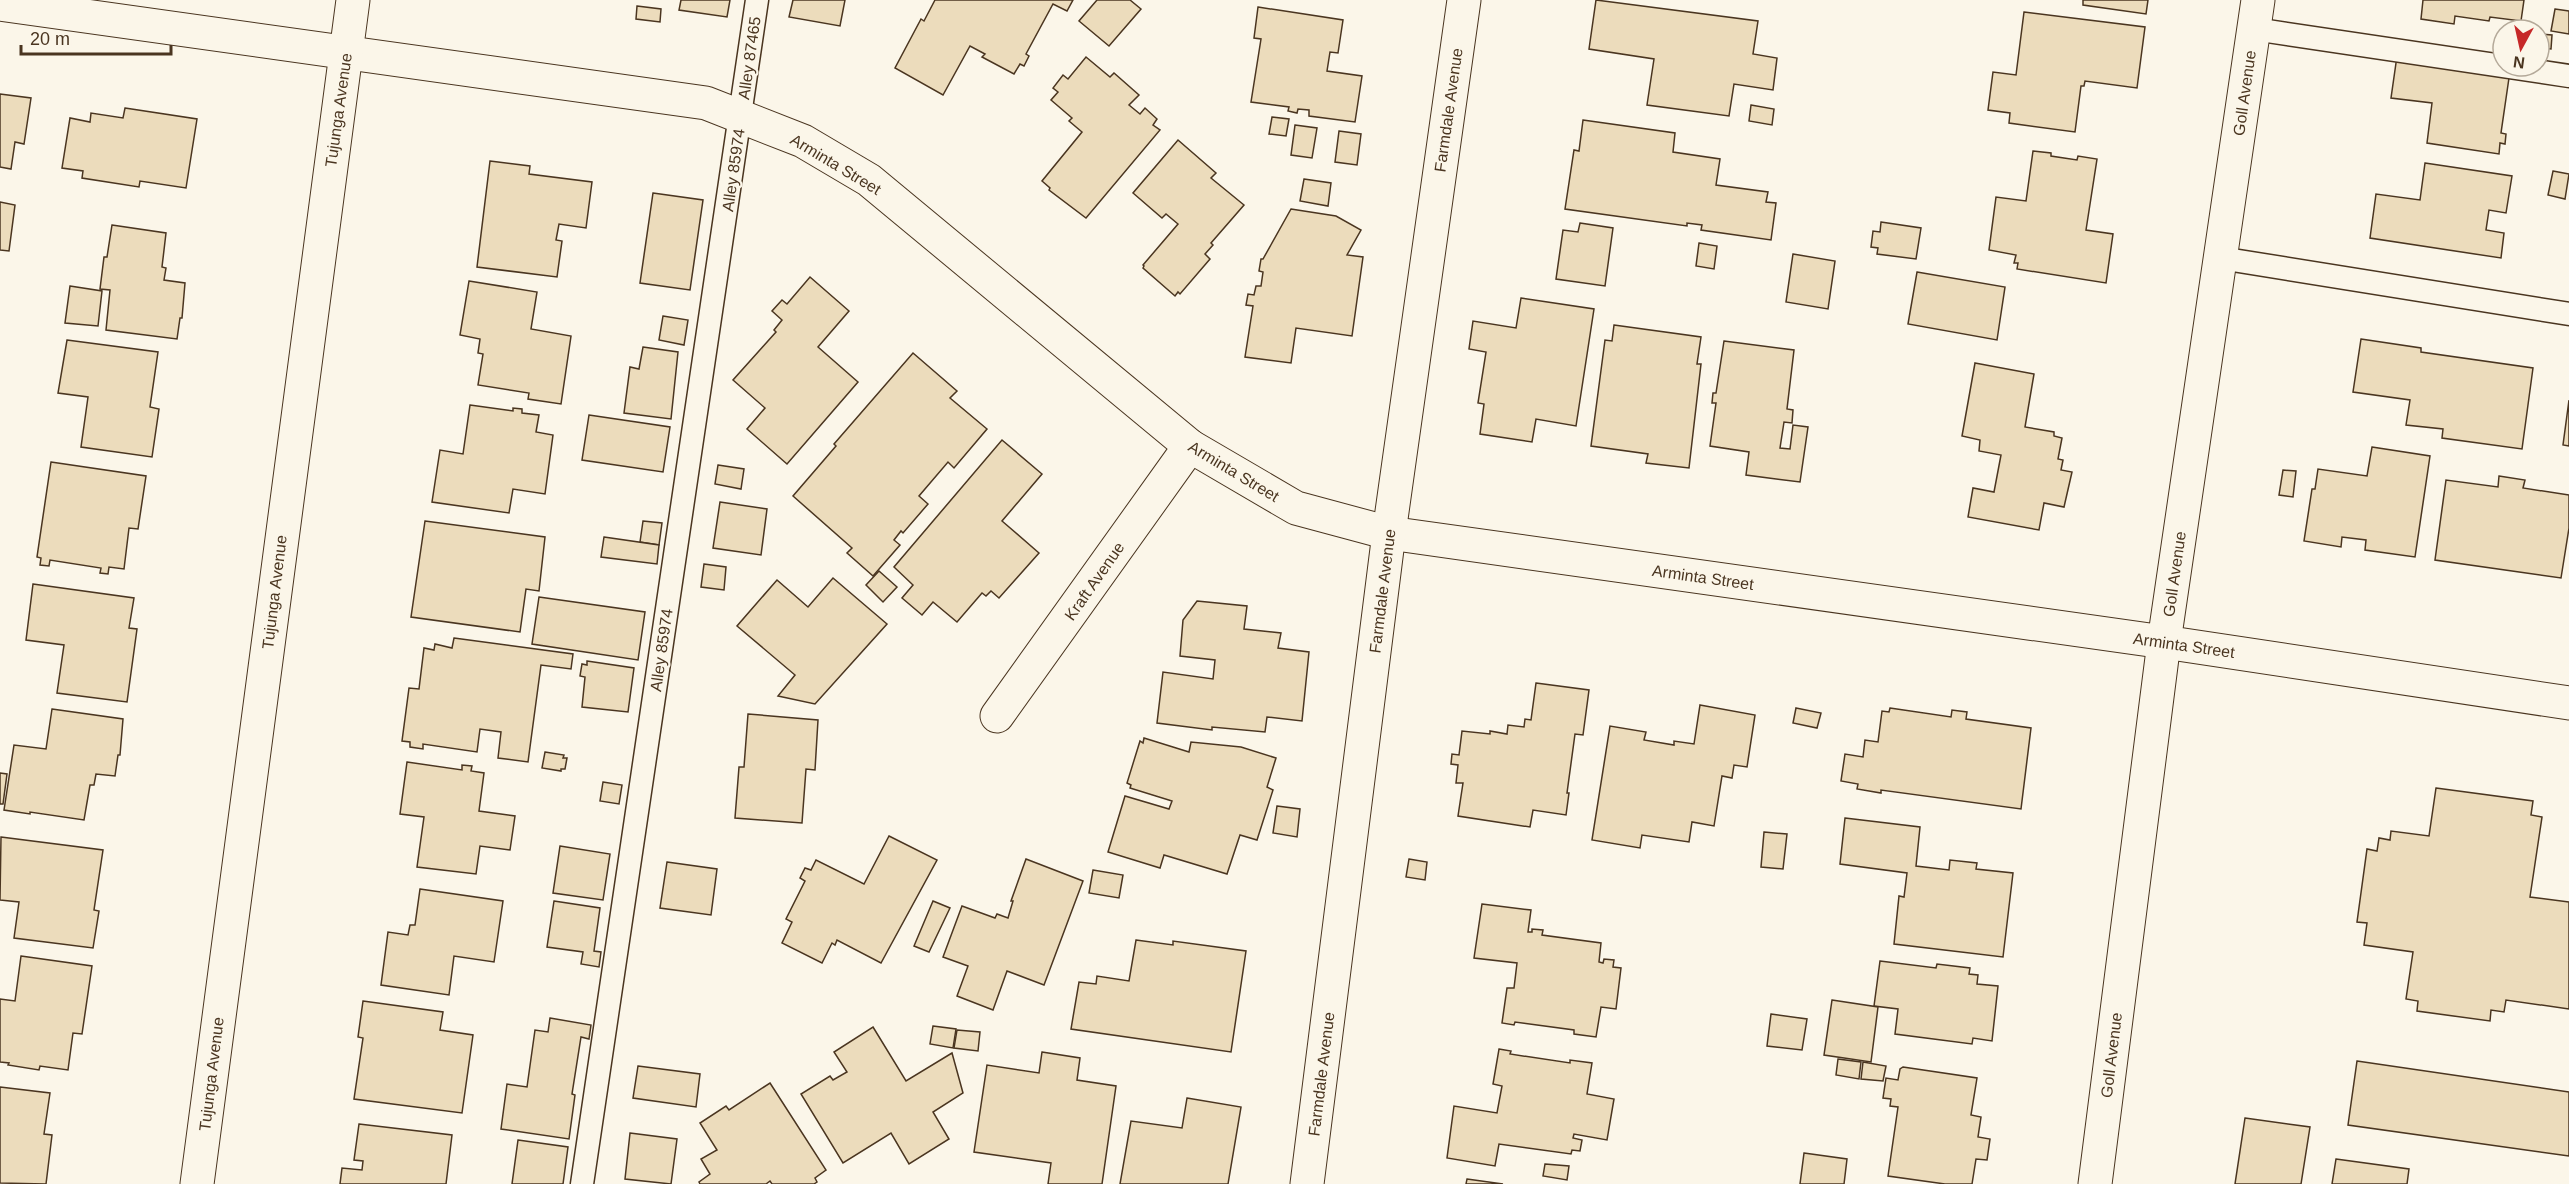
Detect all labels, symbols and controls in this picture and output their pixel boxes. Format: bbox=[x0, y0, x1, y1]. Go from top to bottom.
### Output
street label: Alley 87465 bbox=[735, 15, 764, 101]
scale bar bbox=[21, 18, 171, 56]
north arrow bbox=[2491, 18, 2551, 78]
text: 20 m bbox=[30, 29, 70, 49]
street label: Farmdale Avenue bbox=[1431, 47, 1466, 173]
street label: Goll Avenue bbox=[2230, 49, 2259, 137]
street label: Tujunga Avenue bbox=[322, 52, 355, 168]
text: N bbox=[2512, 53, 2526, 72]
street label: Alley 85974 bbox=[719, 127, 748, 213]
street label: Arminta Street bbox=[788, 131, 884, 198]
street label: Arminta Street bbox=[1186, 438, 1282, 505]
street label: Farmdale Avenue bbox=[1366, 528, 1399, 654]
street label: Goll Avenue bbox=[2160, 530, 2189, 618]
street label: Tujunga Avenue bbox=[259, 534, 290, 650]
street label: Kraft Avenue bbox=[1061, 539, 1128, 624]
street label: Arminta Street bbox=[1651, 562, 1755, 593]
street label: Alley 85974 bbox=[647, 607, 676, 693]
street label: Arminta Street bbox=[2132, 630, 2236, 661]
street label: Farmdale Avenue bbox=[1305, 1011, 1338, 1137]
street label: Goll Avenue bbox=[2098, 1011, 2125, 1099]
street label: Tujunga Avenue bbox=[196, 1016, 227, 1132]

